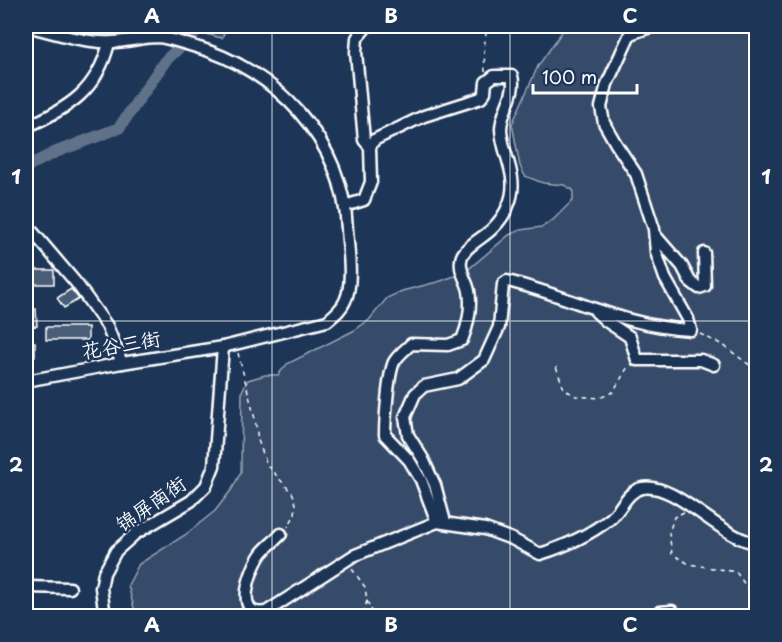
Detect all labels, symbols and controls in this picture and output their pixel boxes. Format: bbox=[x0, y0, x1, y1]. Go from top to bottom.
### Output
text: A bbox=[144, 0, 160, 30]
text: B bbox=[384, 0, 398, 30]
text: C bbox=[622, 0, 638, 30]
scale bar bbox=[533, 57, 636, 95]
text: 100 m bbox=[542, 63, 597, 90]
text: 1 bbox=[11, 161, 21, 191]
text: 1 bbox=[761, 161, 771, 191]
street label: 花谷三街 bbox=[79, 322, 163, 366]
text: 2 bbox=[9, 449, 23, 479]
text: 2 bbox=[759, 449, 773, 479]
street label: 锦屏南街 bbox=[109, 468, 192, 538]
text: A bbox=[144, 609, 160, 639]
text: B bbox=[384, 609, 398, 639]
text: C bbox=[622, 609, 638, 639]

